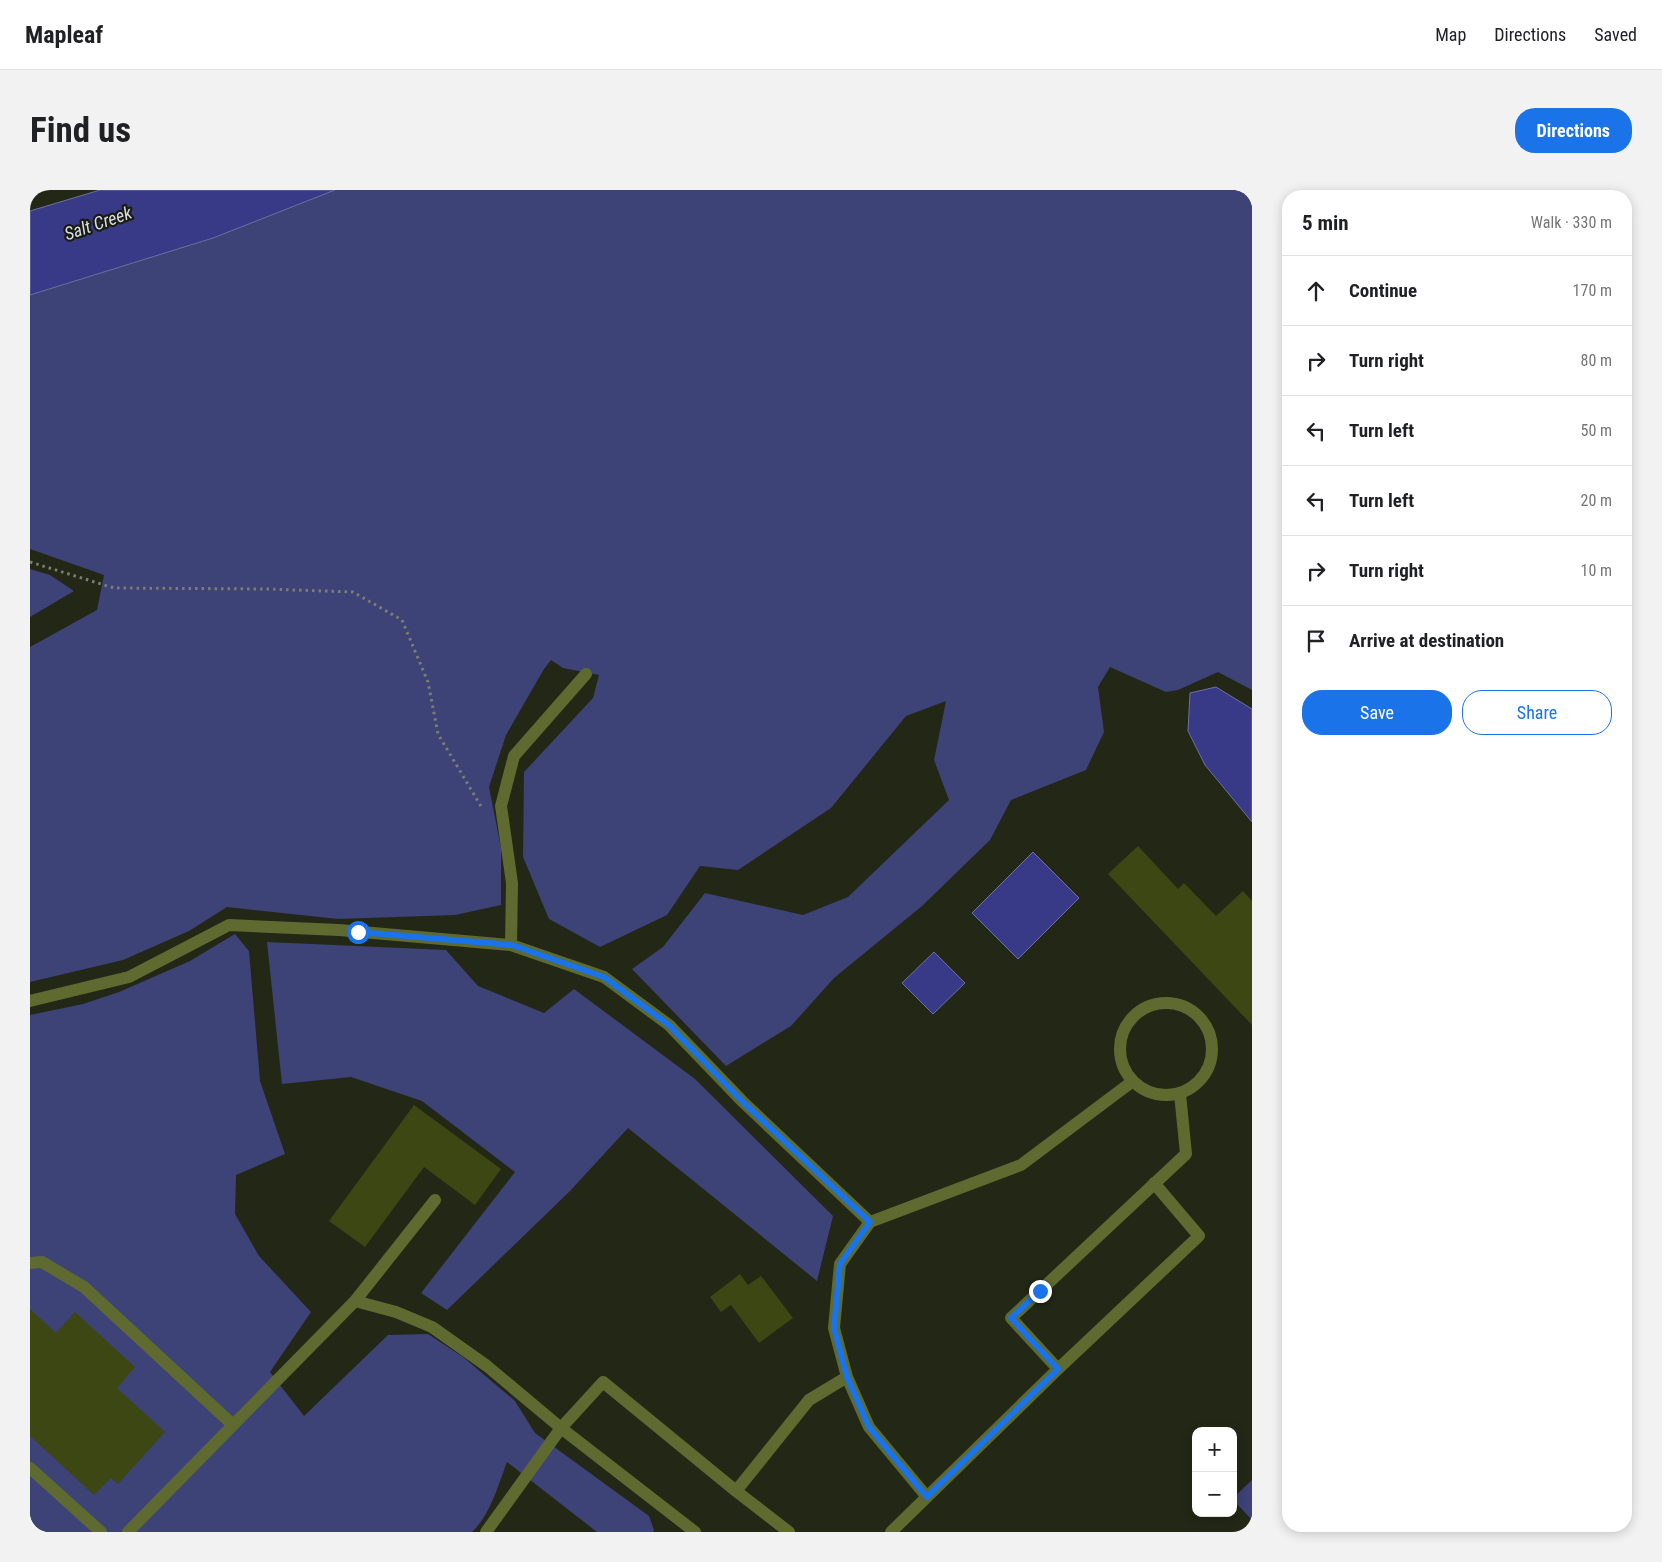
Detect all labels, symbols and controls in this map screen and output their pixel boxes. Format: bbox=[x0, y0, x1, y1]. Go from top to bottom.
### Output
text: Mapleaf bbox=[25, 21, 103, 49]
text: Map bbox=[1435, 24, 1466, 45]
text: Directions bbox=[1494, 24, 1566, 45]
text: Saved bbox=[1594, 24, 1637, 45]
button: Directions bbox=[1515, 108, 1632, 153]
text: Find us bbox=[30, 110, 131, 151]
water label: Salt Creek bbox=[61, 201, 136, 244]
text: 5 min bbox=[1302, 211, 1349, 235]
text: Walk · 330 m bbox=[1531, 213, 1612, 232]
icon: ahead bbox=[1302, 277, 1330, 305]
text: Continue bbox=[1349, 279, 1417, 302]
text: 170 m bbox=[1573, 281, 1612, 300]
icon: right bbox=[1302, 347, 1330, 375]
text: Turn right bbox=[1349, 349, 1424, 372]
text: 80 m bbox=[1580, 351, 1612, 370]
icon: left bbox=[1302, 417, 1330, 445]
text: Turn left bbox=[1349, 419, 1414, 442]
text: 50 m bbox=[1580, 421, 1612, 440]
icon: left bbox=[1302, 487, 1330, 515]
text: Turn left bbox=[1349, 489, 1414, 512]
text: 20 m bbox=[1580, 491, 1612, 510]
icon: right bbox=[1302, 557, 1330, 585]
text: Turn right bbox=[1349, 559, 1424, 582]
text: 10 m bbox=[1580, 561, 1612, 580]
icon: arrive bbox=[1302, 627, 1330, 655]
text: Arrive at destination bbox=[1349, 629, 1504, 652]
button: Save bbox=[1302, 690, 1452, 735]
button: Share bbox=[1462, 690, 1612, 735]
route start bbox=[347, 921, 370, 944]
route end bbox=[1029, 1280, 1052, 1303]
map controls bbox=[1192, 1427, 1237, 1517]
button: + bbox=[1192, 1427, 1237, 1472]
button: − bbox=[1192, 1472, 1237, 1517]

